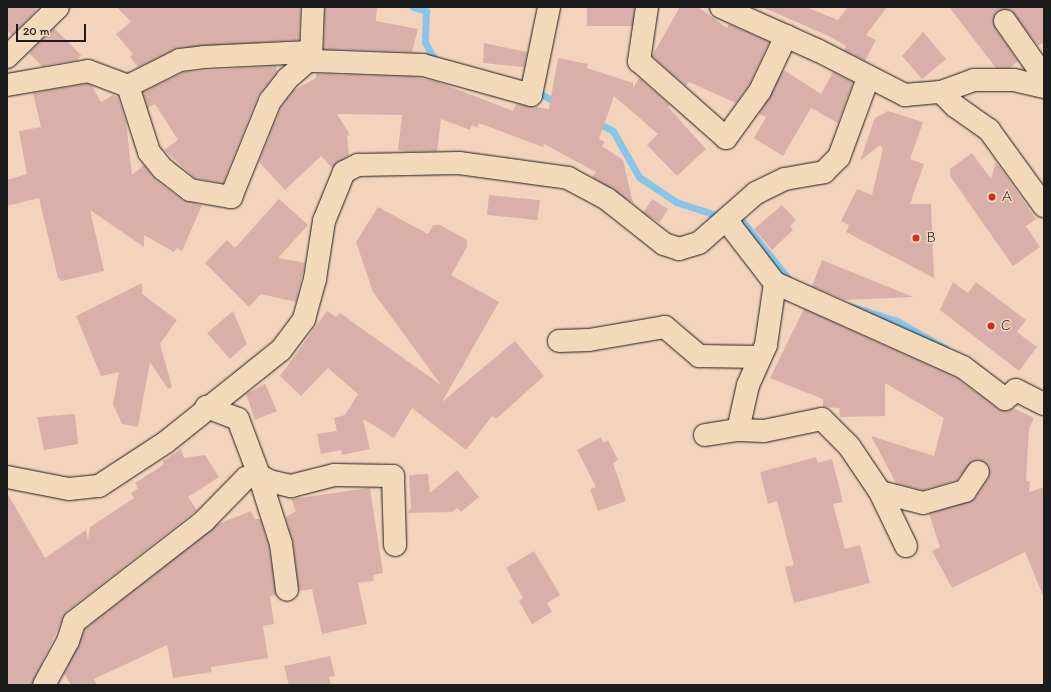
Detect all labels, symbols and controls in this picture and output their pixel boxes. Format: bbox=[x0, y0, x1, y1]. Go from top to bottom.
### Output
scale bar bbox=[18, 16, 88, 42]
text: 20 m bbox=[23, 24, 50, 38]
place label: Ａ bbox=[1000, 189, 1014, 205]
marker: Ａ bbox=[987, 192, 997, 202]
place label: Ｂ bbox=[924, 230, 938, 246]
marker: Ｂ bbox=[911, 233, 921, 243]
place label: Ｃ bbox=[999, 318, 1013, 334]
marker: Ｃ bbox=[986, 321, 996, 331]

